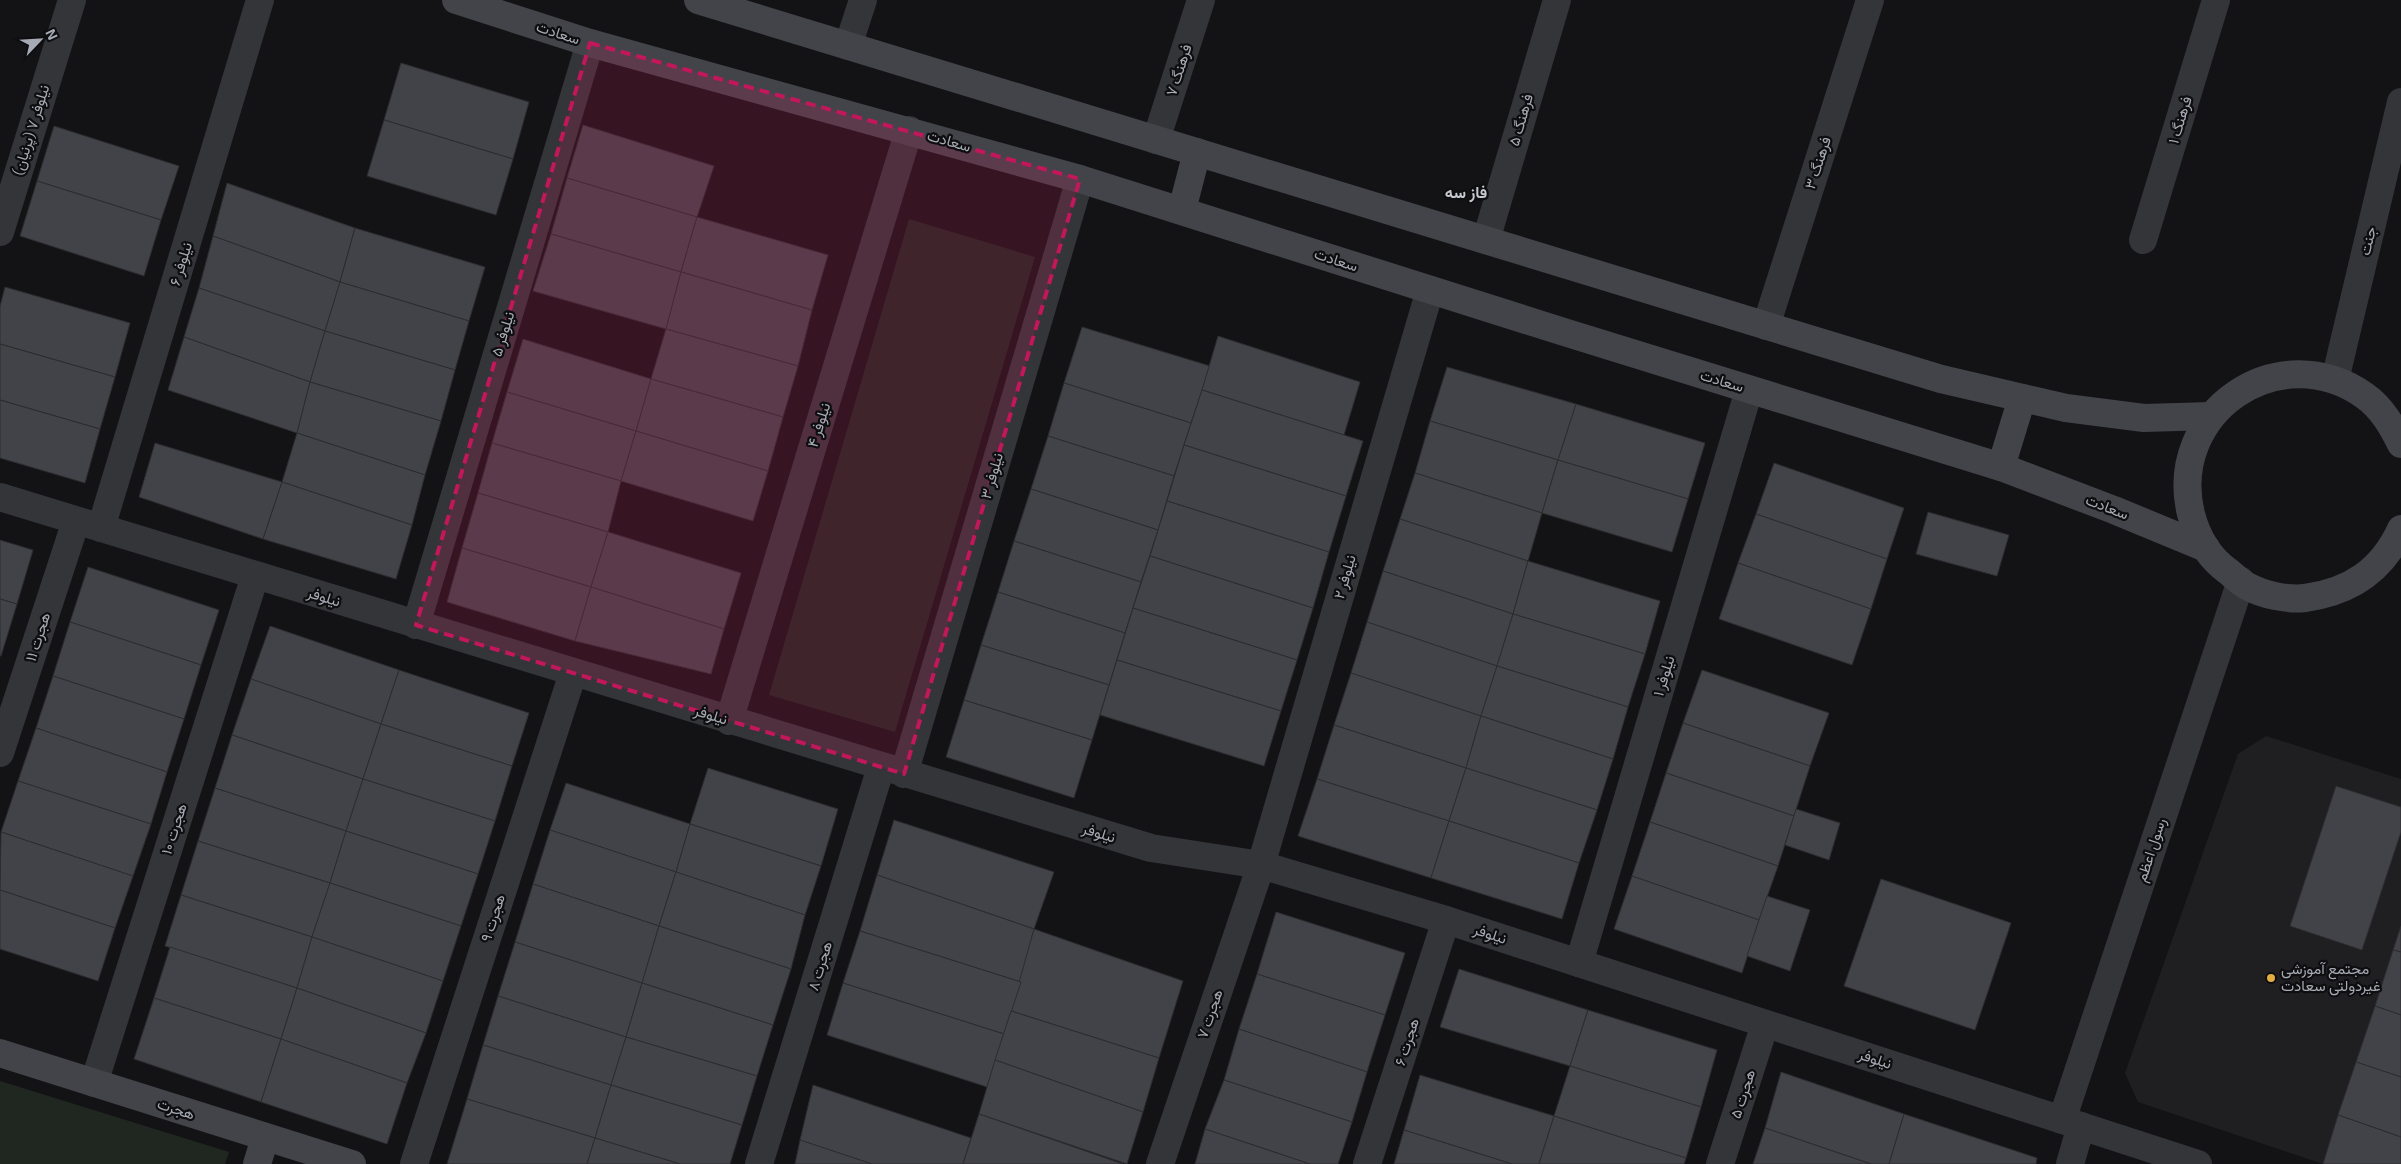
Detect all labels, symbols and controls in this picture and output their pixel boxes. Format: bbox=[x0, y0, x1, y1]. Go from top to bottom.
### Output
north arrow bbox=[15, 15, 65, 65]
street label: سعادت bbox=[534, 17, 582, 48]
text: N bbox=[42, 26, 62, 42]
street label: فرهنگ ۷ bbox=[1161, 41, 1196, 98]
street label: نیلوفر ۷ (پرنیان) bbox=[8, 82, 54, 178]
street label: فرهنگ ۵ bbox=[1504, 91, 1537, 148]
street label: فرهنگ ۱ bbox=[2163, 94, 2196, 146]
street label: سعادت bbox=[925, 125, 973, 155]
street label: فرهنگ ۳ bbox=[1800, 134, 1835, 192]
district label: فاز سه bbox=[1445, 182, 1487, 203]
street label: جنت bbox=[2355, 225, 2380, 257]
street label: نیلوفر ۶ bbox=[165, 240, 196, 288]
street label: سعادت bbox=[1312, 244, 1360, 275]
street label: نیلوفر ۵ bbox=[487, 309, 518, 359]
street label: سعادت bbox=[1698, 365, 1746, 395]
street label: نیلوفر ۴ bbox=[803, 400, 834, 449]
street label: نیلوفر ۳ bbox=[976, 451, 1007, 501]
street label: سعادت bbox=[2083, 490, 2132, 523]
street label: نیلوفر ۲ bbox=[1329, 553, 1360, 601]
street label: نیلوفر bbox=[304, 582, 343, 611]
street label: هجرت ۱۱ bbox=[21, 610, 54, 664]
street label: نیلوفر ۱ bbox=[1648, 653, 1679, 698]
street label: نیلوفر bbox=[691, 700, 730, 729]
street label: هجرت ۱۰ bbox=[156, 801, 191, 857]
street label: رسول اعظم bbox=[2131, 815, 2171, 885]
street label: نیلوفر bbox=[1079, 818, 1118, 847]
street label: هجرت ۹ bbox=[476, 892, 509, 944]
street label: نیلوفر bbox=[1470, 919, 1509, 948]
street label: هجرت ۸ bbox=[803, 939, 836, 993]
place label: مجتمع آموزشی غیردولتی سعادت bbox=[2281, 959, 2381, 996]
marker: مجتمع آموزشی غیردولتی سعادت bbox=[2265, 972, 2277, 984]
street label: هجرت ۷ bbox=[1192, 987, 1227, 1041]
street label: هجرت ۶ bbox=[1390, 1016, 1423, 1068]
street label: نیلوفر bbox=[1855, 1044, 1894, 1073]
street label: هجرت ۵ bbox=[1726, 1067, 1759, 1121]
street label: هجرت bbox=[155, 1094, 197, 1123]

